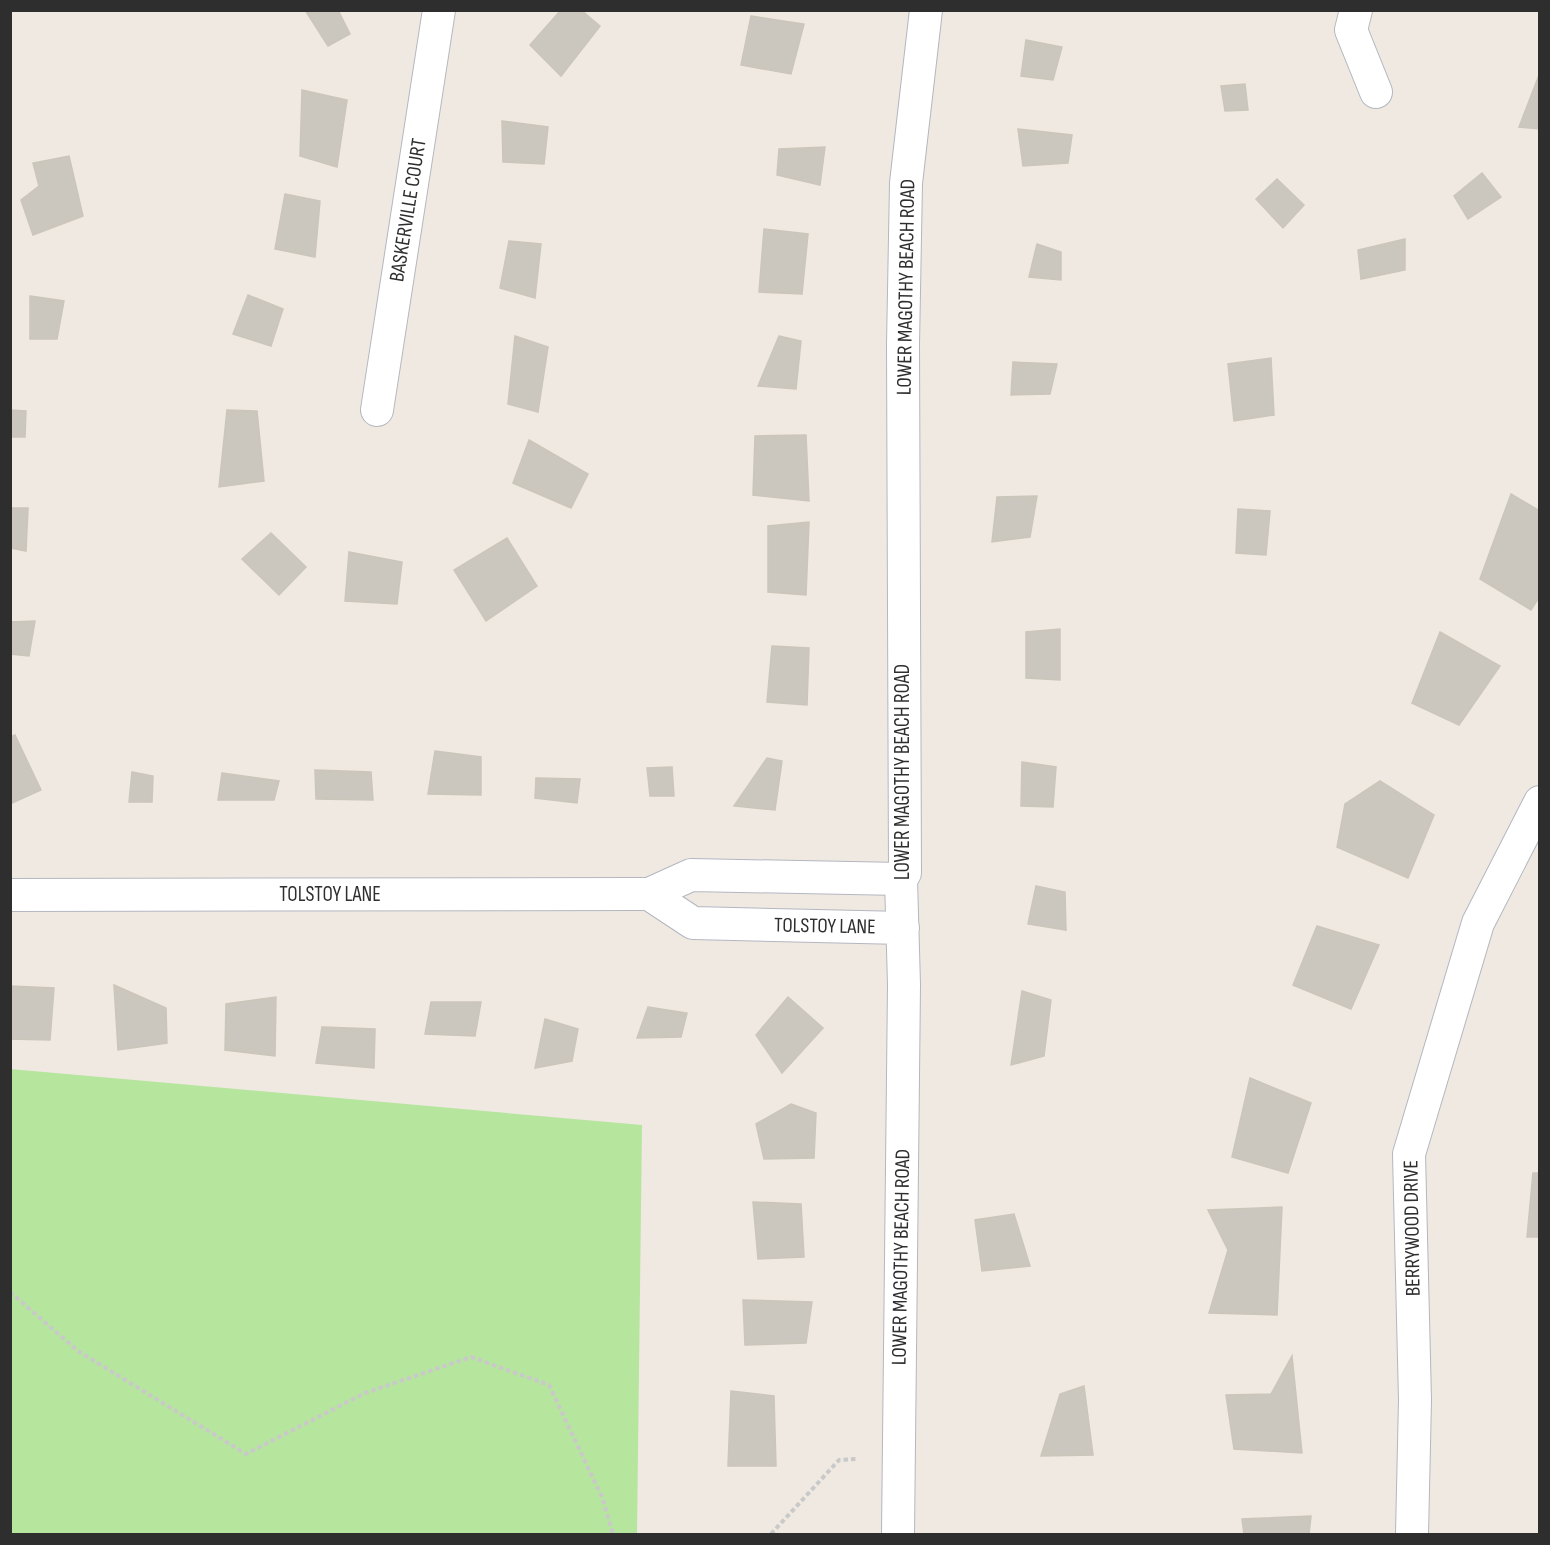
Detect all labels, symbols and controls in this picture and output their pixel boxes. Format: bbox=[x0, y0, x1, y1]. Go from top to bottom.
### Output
street label: BASKERVILLE COURT bbox=[384, 136, 432, 284]
street label: LOWER MAGOTHY BEACH ROAD bbox=[892, 179, 920, 395]
street label: LOWER MAGOTHY BEACH ROAD bbox=[890, 664, 915, 880]
street label: TOLSTOY LANE bbox=[279, 882, 381, 907]
street label: TOLSTOY LANE bbox=[774, 913, 876, 939]
street label: LOWER MAGOTHY BEACH ROAD bbox=[887, 1149, 915, 1365]
street label: BERRYWOOD DRIVE bbox=[1398, 1160, 1426, 1296]

